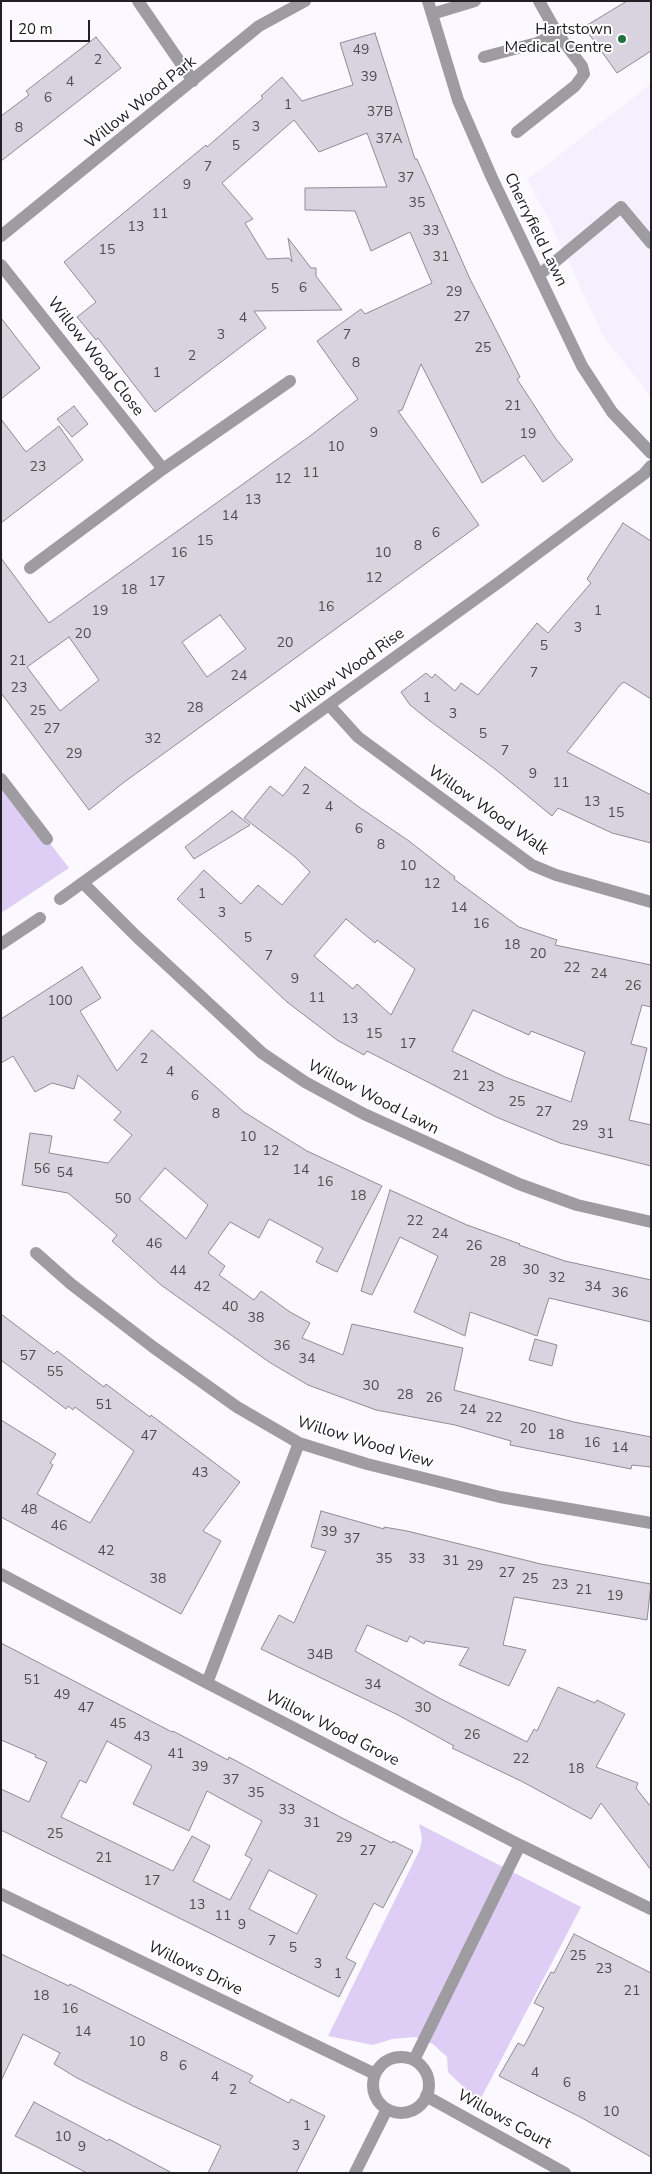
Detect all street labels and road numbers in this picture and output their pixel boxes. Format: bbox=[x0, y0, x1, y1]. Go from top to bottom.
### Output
street label: Willow Wood Park bbox=[82, 52, 200, 154]
street label: Cherryfield Lawn bbox=[499, 170, 571, 290]
street label: Willow Wood Close bbox=[43, 294, 147, 420]
street label: Willow Wood Rise bbox=[288, 624, 408, 720]
street label: Willow Wood Walk bbox=[424, 762, 552, 860]
street label: Willow Wood Lawn bbox=[304, 1057, 442, 1139]
street label: Willow Wood View bbox=[294, 1413, 436, 1473]
street label: Willow Wood Grove bbox=[262, 1687, 402, 1771]
street label: Willows Drive bbox=[145, 1938, 245, 2000]
street label: Willows Court bbox=[454, 2086, 554, 2154]

